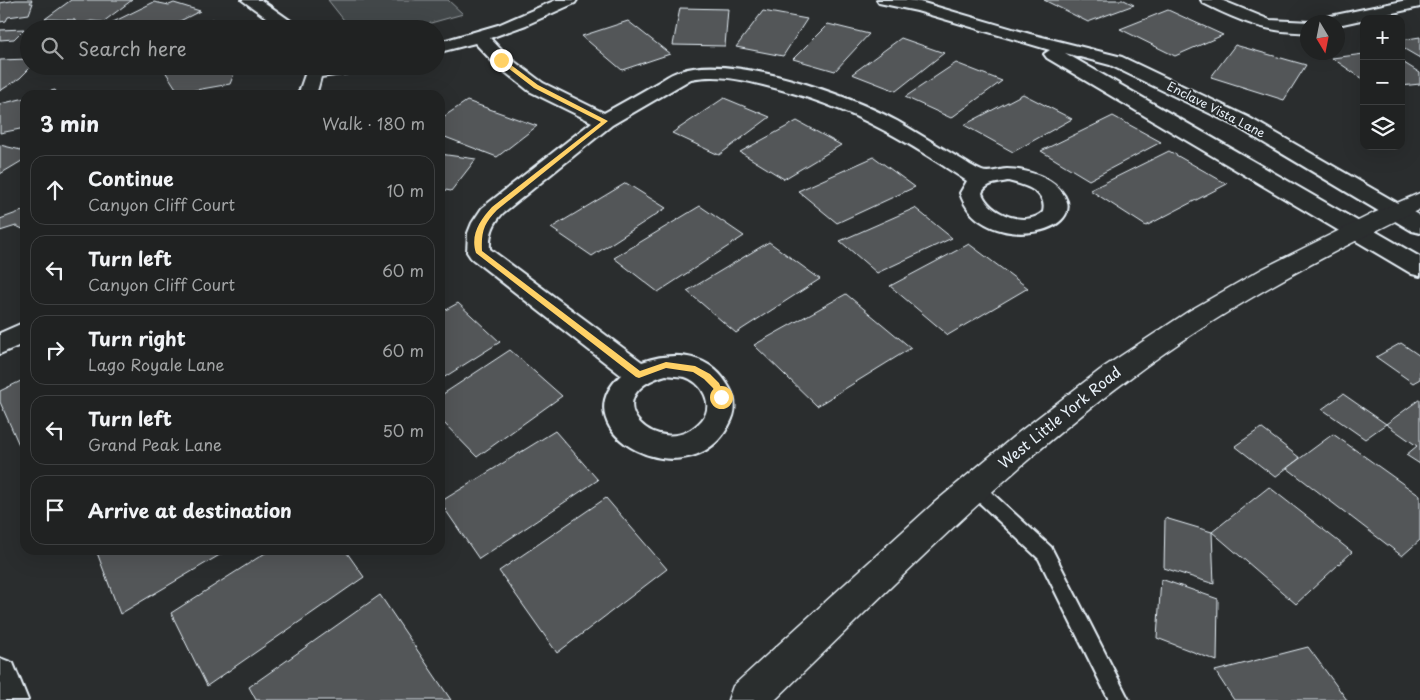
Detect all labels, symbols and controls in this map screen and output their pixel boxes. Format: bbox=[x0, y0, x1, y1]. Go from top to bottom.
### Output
north arrow bbox=[1300, 15, 1345, 60]
map controls bbox=[1360, 15, 1405, 150]
button: + bbox=[1360, 15, 1405, 60]
search box bbox=[20, 20, 445, 75]
icon: search bbox=[38, 34, 66, 62]
text: Search here bbox=[78, 34, 187, 62]
route end bbox=[490, 49, 513, 72]
button: − bbox=[1360, 60, 1405, 105]
street label: Enclave Vista Lane bbox=[1164, 77, 1269, 142]
button: layers bbox=[1360, 105, 1405, 150]
text: 3 min bbox=[40, 107, 99, 139]
text: Walk · 180 m bbox=[322, 111, 425, 135]
text: Continue bbox=[88, 164, 174, 192]
icon: ahead bbox=[41, 176, 69, 204]
text: 10 m bbox=[387, 178, 424, 202]
text: Canyon Cliff Court bbox=[88, 192, 235, 216]
text: Turn left bbox=[88, 244, 172, 272]
icon: left bbox=[41, 256, 69, 284]
text: 60 m bbox=[382, 258, 424, 282]
text: Canyon Cliff Court bbox=[88, 272, 235, 296]
text: Turn right bbox=[88, 324, 186, 352]
icon: right bbox=[41, 336, 69, 364]
text: 60 m bbox=[382, 338, 424, 362]
text: Lago Royale Lane bbox=[88, 352, 225, 376]
street label: West Little York Road bbox=[993, 360, 1125, 474]
route start bbox=[710, 386, 733, 409]
text: Turn left bbox=[88, 404, 172, 432]
icon: left bbox=[41, 416, 69, 444]
text: 50 m bbox=[383, 418, 424, 442]
text: Grand Peak Lane bbox=[88, 432, 222, 456]
icon: arrive bbox=[41, 496, 69, 524]
text: Arrive at destination bbox=[88, 496, 292, 524]

